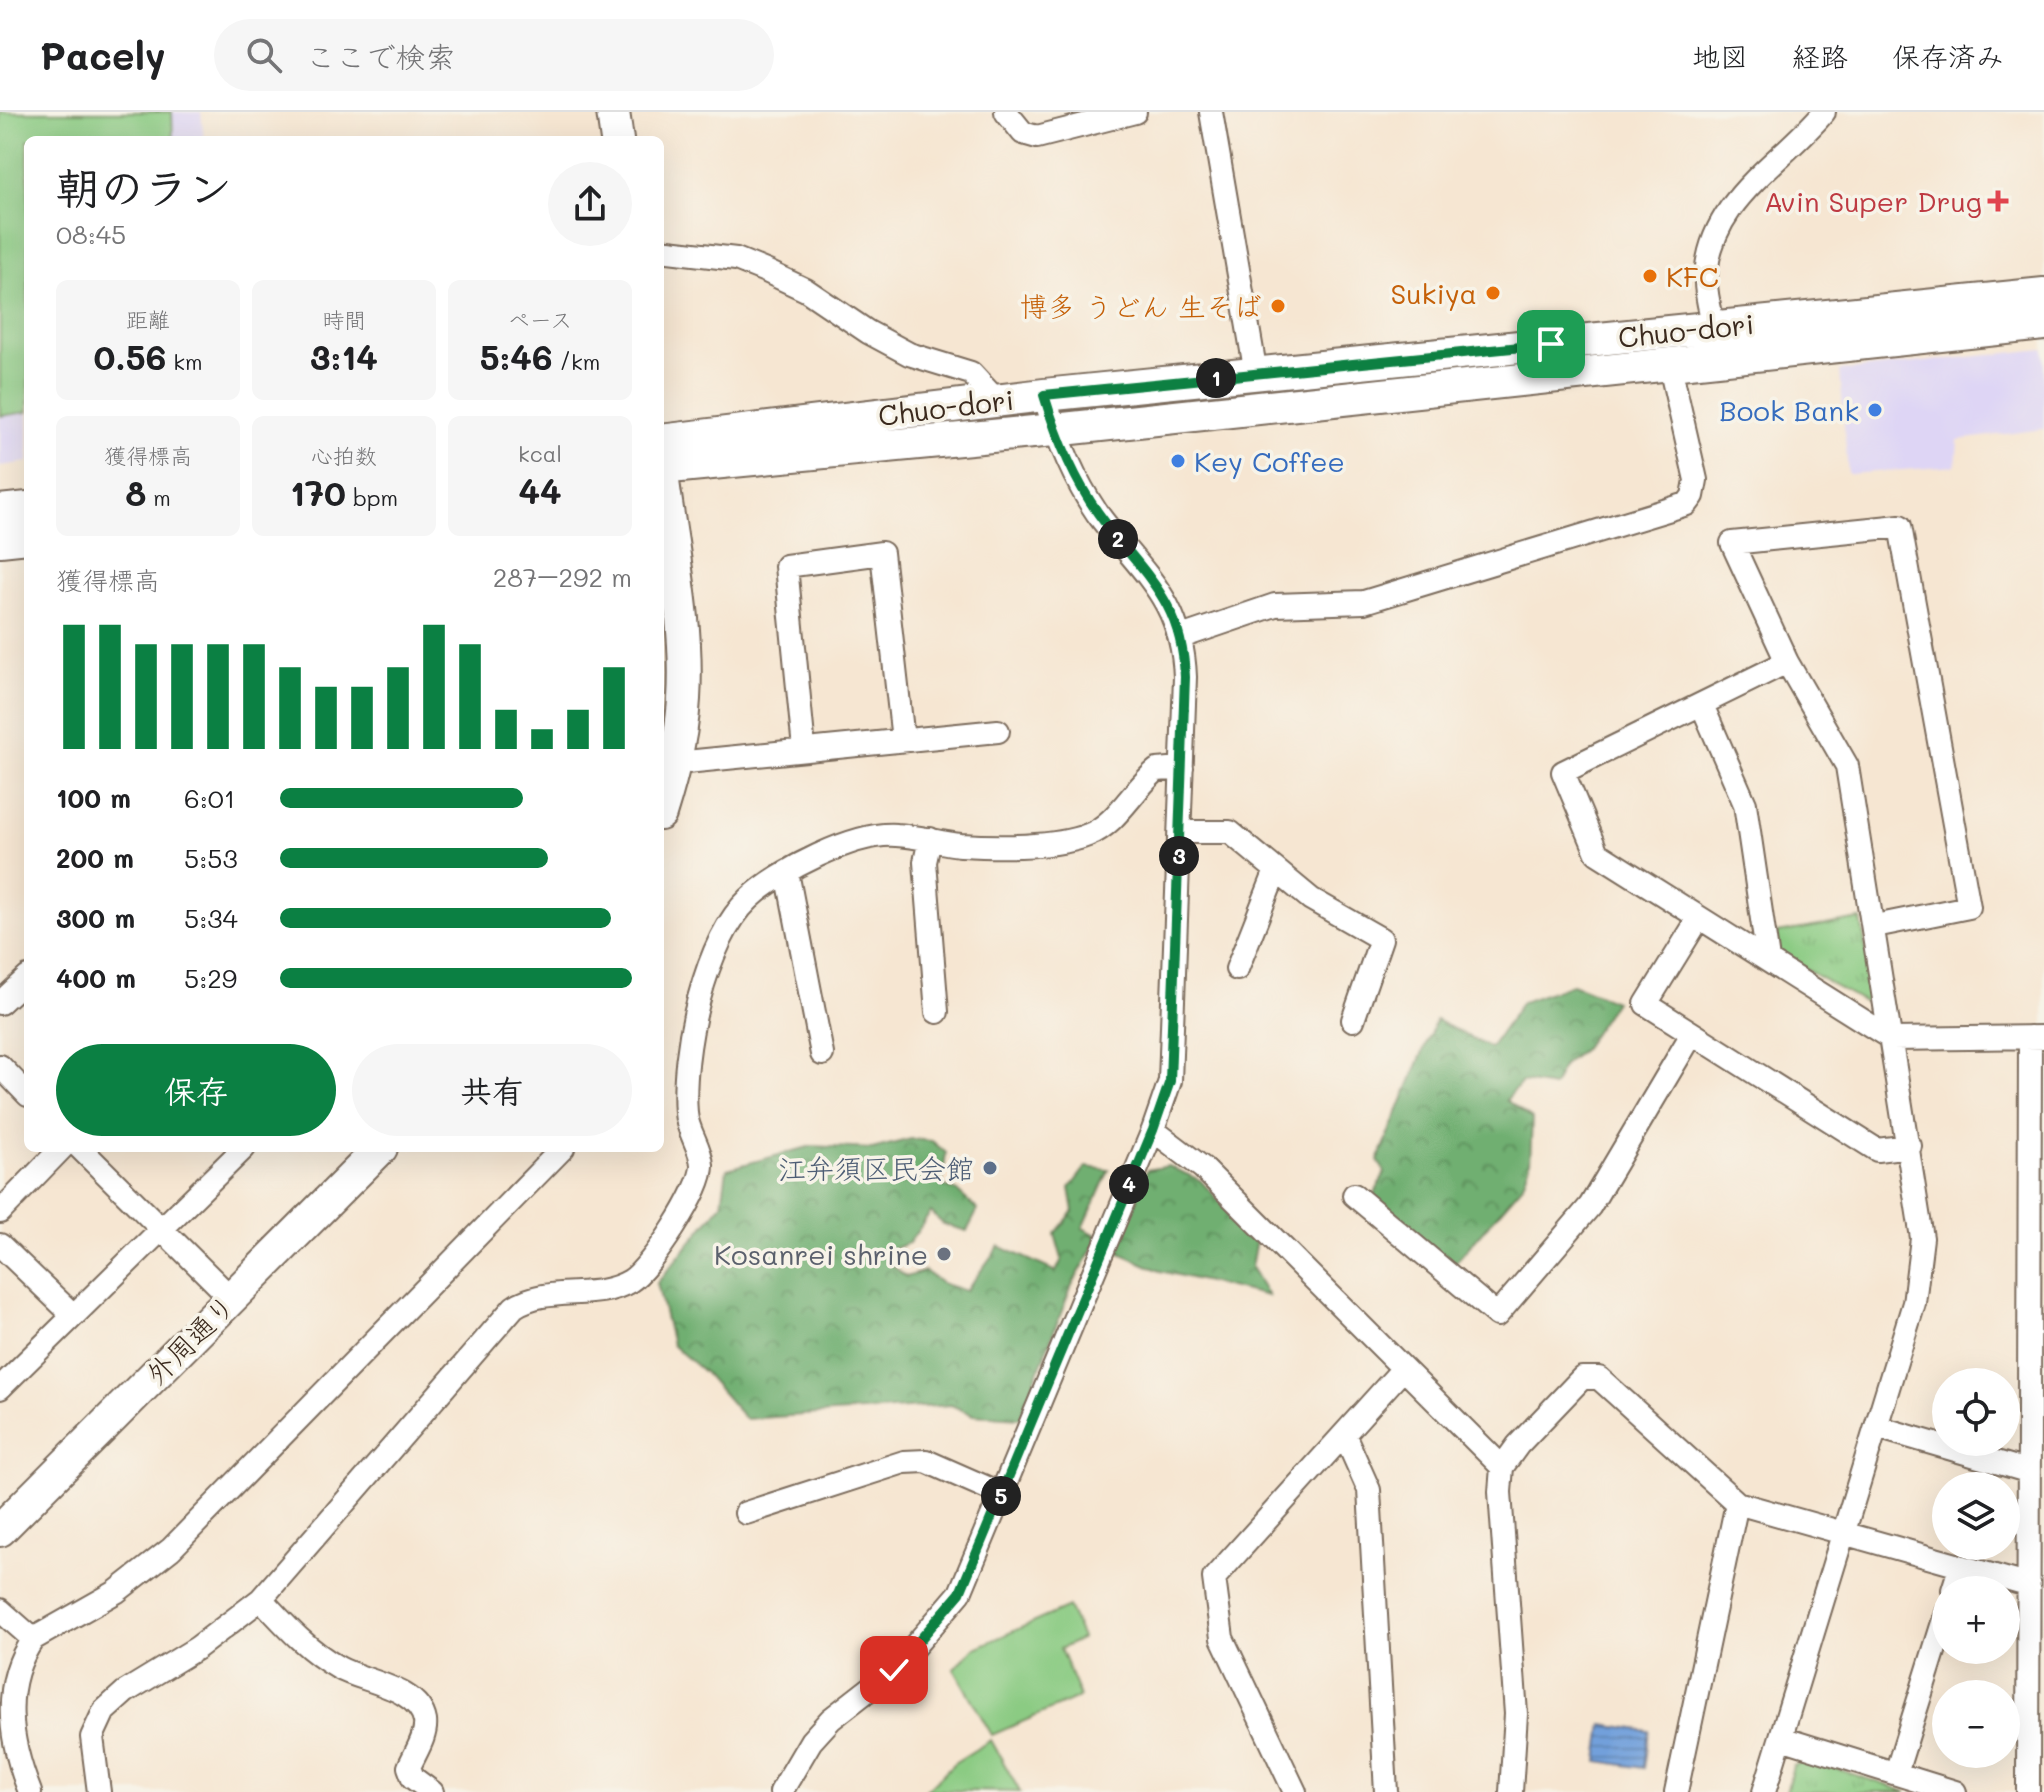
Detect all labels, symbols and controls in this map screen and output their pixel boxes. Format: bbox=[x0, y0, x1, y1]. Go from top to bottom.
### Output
search box bbox=[214, 19, 774, 91]
text: Pacely bbox=[40, 30, 166, 80]
icon: search bbox=[242, 33, 286, 77]
text: ここで検索 bbox=[306, 36, 456, 76]
text: 地図 bbox=[1692, 38, 1748, 74]
text: 経路 bbox=[1792, 38, 1848, 74]
text: 保存済み bbox=[1892, 38, 2004, 74]
text: 朝のラン bbox=[56, 158, 232, 215]
button: share bbox=[548, 162, 632, 246]
place label: Avin Super Drug bbox=[1764, 183, 1982, 219]
marker: Avin Super Drug bbox=[1989, 192, 2007, 210]
text: 08:45 bbox=[56, 217, 126, 251]
place label: KFC bbox=[1666, 258, 1719, 294]
marker: KFC bbox=[1641, 267, 1659, 285]
place label: Sukiya bbox=[1390, 275, 1477, 311]
marker: Sukiya bbox=[1484, 284, 1502, 302]
place label: 博多 うどん 生そば bbox=[1020, 288, 1262, 324]
marker: 博多 うどん 生そば bbox=[1269, 297, 1287, 315]
text: 距離 bbox=[126, 305, 170, 334]
text: 時間 bbox=[322, 305, 366, 334]
text: ペース bbox=[508, 305, 572, 334]
street label: Chuo-dori bbox=[1616, 305, 1756, 355]
pin bbox=[1517, 310, 1585, 378]
icon: arrive bbox=[1529, 322, 1573, 366]
text: 0.56 bbox=[93, 334, 166, 379]
text: 3:14 bbox=[310, 334, 378, 379]
text: 5:46 bbox=[480, 334, 552, 379]
text: km bbox=[166, 347, 203, 376]
text: /km bbox=[552, 347, 600, 376]
pin: 1 bbox=[1196, 358, 1236, 398]
text: 1 bbox=[1211, 363, 1221, 392]
street label: Chuo-dori bbox=[876, 381, 1016, 433]
place label: Book Bank bbox=[1719, 392, 1859, 428]
marker: Book Bank bbox=[1866, 401, 1884, 419]
text: kcal bbox=[518, 439, 562, 468]
text: 獲得標高 bbox=[104, 441, 192, 470]
text: 心拍数 bbox=[311, 441, 377, 470]
place label: Key Coffee bbox=[1194, 443, 1345, 479]
marker: Key Coffee bbox=[1169, 452, 1187, 470]
text: 44 bbox=[518, 468, 562, 513]
text: 8 bbox=[125, 470, 146, 515]
text: 170 bbox=[290, 470, 346, 515]
text: m bbox=[146, 483, 171, 512]
text: bpm bbox=[346, 483, 398, 512]
pin: 2 bbox=[1098, 519, 1138, 559]
text: 2 bbox=[1112, 524, 1124, 553]
text: 287–292 m bbox=[493, 560, 632, 594]
text: 獲得標高 bbox=[56, 563, 160, 597]
text: 100 m bbox=[56, 781, 131, 815]
text: 6:01 bbox=[184, 781, 235, 815]
pin: 3 bbox=[1159, 836, 1199, 876]
text: 200 m bbox=[56, 841, 134, 875]
text: 5:53 bbox=[184, 841, 238, 875]
text: 3 bbox=[1172, 841, 1186, 870]
text: 300 m bbox=[56, 901, 135, 935]
text: 5:34 bbox=[184, 901, 238, 935]
text: 400 m bbox=[56, 961, 136, 995]
text: 5:29 bbox=[184, 961, 237, 995]
button: 保存 bbox=[56, 1044, 336, 1136]
button: 共有 bbox=[352, 1044, 632, 1136]
place label: 江弁須区民会館 bbox=[778, 1150, 974, 1186]
marker: 江弁須区民会館 bbox=[981, 1159, 999, 1177]
pin: 4 bbox=[1109, 1164, 1149, 1204]
text: 4 bbox=[1122, 1169, 1136, 1198]
place label: Kosanrei shrine bbox=[714, 1236, 928, 1272]
marker: Kosanrei shrine bbox=[935, 1245, 953, 1263]
street label: 外周通り bbox=[138, 1287, 242, 1391]
map controls bbox=[1932, 1368, 2020, 1768]
button: locate bbox=[1932, 1368, 2020, 1456]
button: layers bbox=[1932, 1472, 2020, 1560]
pin: 5 bbox=[981, 1476, 1021, 1516]
text: 5 bbox=[995, 1481, 1007, 1510]
button: + bbox=[1932, 1576, 2020, 1664]
pin bbox=[860, 1636, 928, 1704]
icon: check bbox=[872, 1648, 916, 1692]
button: − bbox=[1932, 1680, 2020, 1768]

